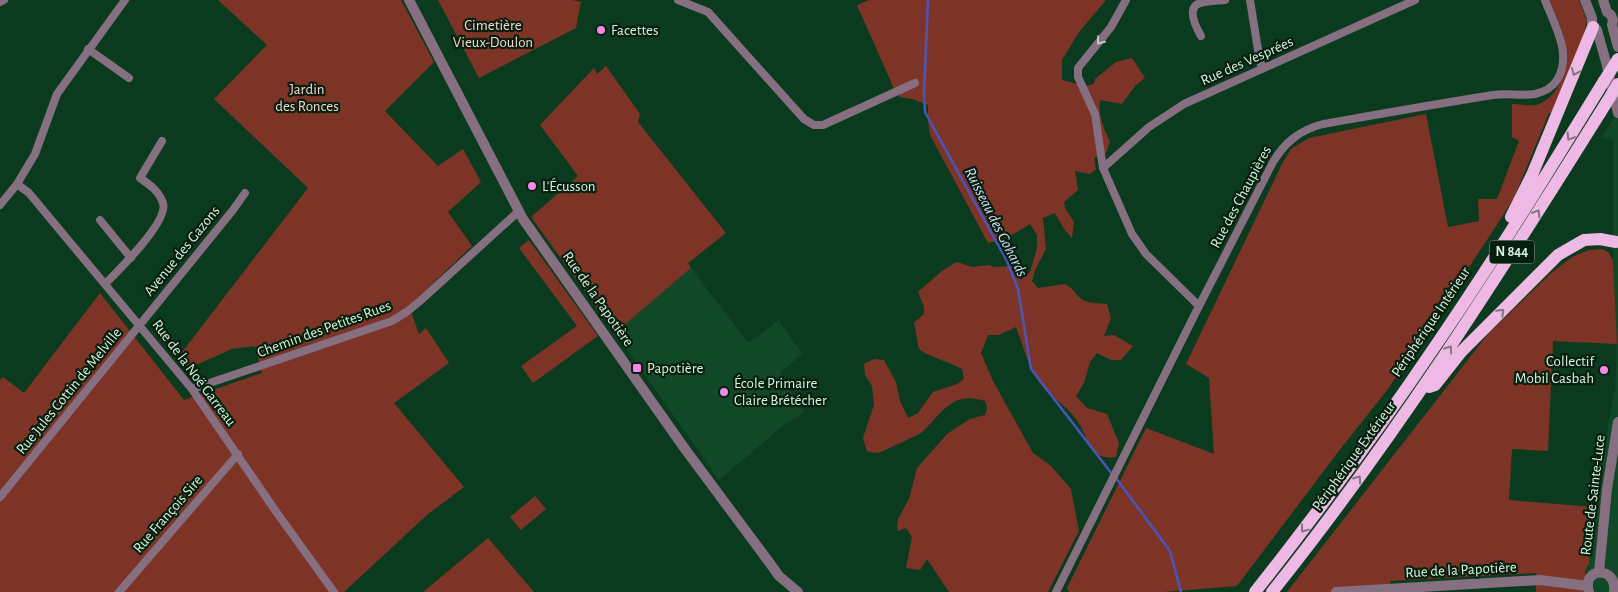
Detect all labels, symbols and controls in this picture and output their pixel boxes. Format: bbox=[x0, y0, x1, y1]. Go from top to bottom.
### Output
park label: Cimetière Vieux-Doulon bbox=[453, 18, 533, 50]
place label: Facettes bbox=[611, 23, 659, 38]
marker: Facettes bbox=[595, 24, 607, 36]
street label: Rue des Vesprées bbox=[1198, 34, 1296, 88]
one-way arrow bbox=[1097, 35, 1105, 44]
one-way arrow bbox=[1571, 67, 1581, 76]
park label: Jardin des Ronces bbox=[275, 82, 339, 114]
one-way arrow bbox=[1566, 132, 1576, 141]
street label: Rue des Chaupières bbox=[1208, 143, 1274, 251]
water label: Ruisseau des Gohards bbox=[962, 165, 1030, 279]
place label: L'Écusson bbox=[542, 177, 596, 194]
marker: L'Écusson bbox=[526, 180, 538, 192]
street label: Avenue des Gazons bbox=[141, 203, 223, 299]
one-way arrow bbox=[1531, 209, 1541, 218]
road number: N 844 bbox=[1490, 240, 1534, 264]
street label: Rue de la Papotière bbox=[560, 249, 636, 349]
street label: Périphérique Intérieur bbox=[1389, 264, 1473, 380]
street label: Chemin des Petites Rues bbox=[255, 298, 393, 360]
one-way arrow bbox=[1495, 309, 1504, 318]
street label: Rue de la Noë Garreau bbox=[149, 317, 239, 429]
street label: Rue Jules Cottin de Melville bbox=[14, 325, 125, 457]
one-way arrow bbox=[1443, 345, 1453, 354]
place label: Collectif Mobil Casbah bbox=[1515, 354, 1595, 386]
place label: Papotière bbox=[647, 361, 704, 376]
marker: Papotière bbox=[631, 362, 643, 374]
marker: Collectif Mobil Casbah bbox=[1598, 364, 1610, 376]
place label: École Primaire Claire Brétécher bbox=[734, 374, 827, 408]
marker: École Primaire Claire Brétécher bbox=[718, 386, 730, 398]
street label: Périphérique Extérieur bbox=[1309, 398, 1399, 513]
street label: Route de Sainte-Luce bbox=[1578, 434, 1608, 556]
street label: Rue François Sire bbox=[130, 472, 206, 556]
one-way arrow bbox=[1352, 475, 1361, 485]
one-way arrow bbox=[1301, 523, 1310, 533]
street label: Rue de la Papotière bbox=[1405, 560, 1517, 580]

